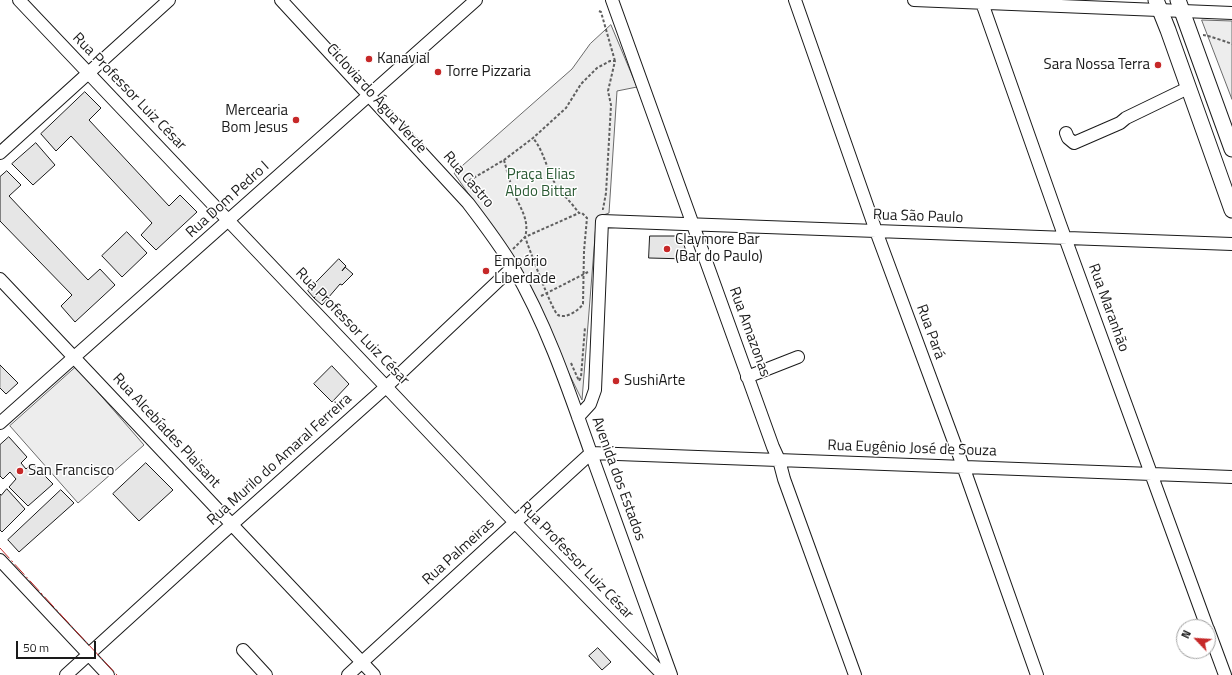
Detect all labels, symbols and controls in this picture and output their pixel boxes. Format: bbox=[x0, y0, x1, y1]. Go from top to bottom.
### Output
street label: Rua Professor Luiz César bbox=[68, 30, 190, 154]
street label: Ciclovia do Água Verde bbox=[322, 40, 430, 158]
place label: Kanavial bbox=[377, 50, 430, 68]
marker: Kanavial bbox=[364, 54, 374, 64]
place label: Sara Nossa Terra bbox=[1044, 56, 1150, 74]
marker: Sara Nossa Terra bbox=[1153, 60, 1163, 70]
place label: Torre Pizzaria bbox=[446, 63, 531, 81]
marker: Torre Pizzaria bbox=[433, 67, 443, 77]
place label: Mercearia Bom Jesus bbox=[221, 102, 288, 137]
marker: Mercearia Bom Jesus bbox=[291, 115, 301, 125]
street label: Rua Castro bbox=[439, 148, 497, 212]
street label: Rua Dom Pedro I bbox=[183, 158, 273, 242]
park label: Praça Elias Abdo Bittar bbox=[505, 166, 577, 201]
street label: Rua São Paulo bbox=[872, 206, 964, 228]
place label: Claymore Bar (Bar do Paulo) bbox=[675, 231, 763, 266]
marker: Claymore Bar (Bar do Paulo) bbox=[662, 244, 672, 254]
place label: Empório Liberdade bbox=[494, 253, 556, 288]
street label: Rua Maranhão bbox=[1084, 262, 1132, 354]
street label: Rua Professor Luiz César bbox=[291, 265, 413, 389]
marker: Empório Liberdade bbox=[481, 266, 491, 276]
street label: Rua Amazonas bbox=[724, 285, 774, 379]
street label: Rua Pará bbox=[912, 302, 948, 362]
street label: Rua Alcebíades Plaisant bbox=[108, 370, 224, 492]
place label: SushiArte bbox=[624, 372, 685, 390]
marker: SushiArte bbox=[611, 376, 621, 386]
street label: Rua Murilo do Amaral Ferreira bbox=[204, 390, 356, 530]
street label: Avenida dos Estados bbox=[587, 415, 649, 543]
street label: Rua Eugênio José de Souza bbox=[827, 437, 997, 461]
place label: San Francisco bbox=[28, 462, 115, 480]
marker: San Francisco bbox=[15, 466, 25, 476]
street label: Rua Professor Luiz César bbox=[515, 499, 637, 623]
street label: Rua Palmeiras bbox=[419, 515, 499, 589]
north arrow bbox=[1176, 619, 1216, 659]
text: N bbox=[1177, 628, 1195, 641]
scale bar bbox=[18, 633, 98, 659]
text: 50 m bbox=[23, 638, 49, 657]

